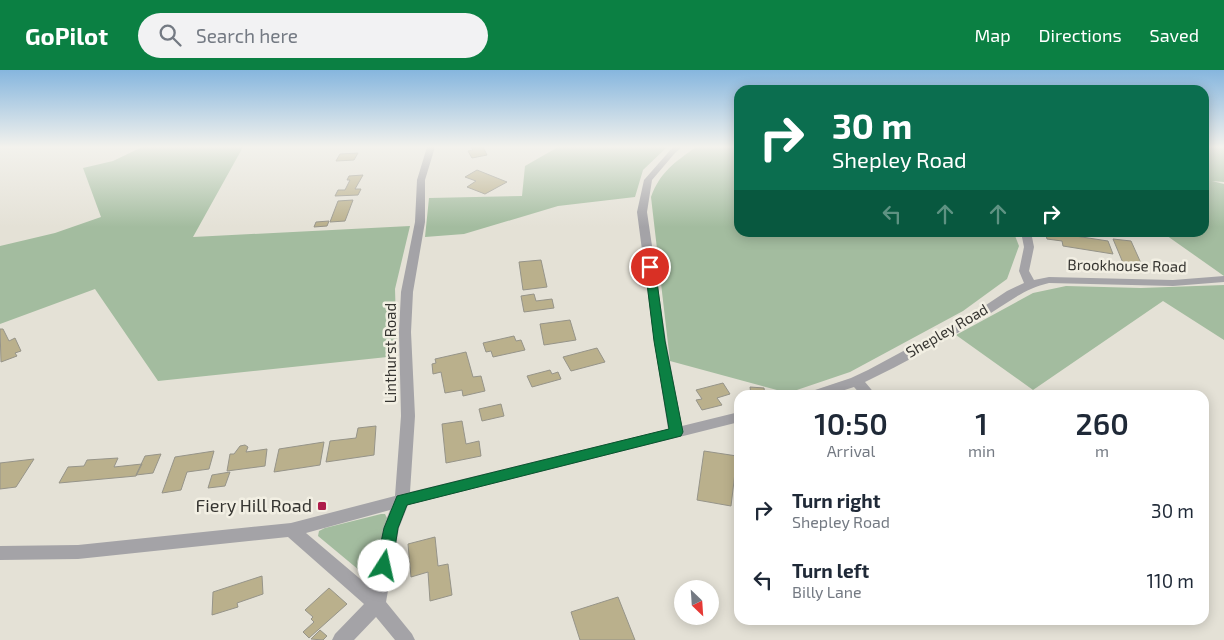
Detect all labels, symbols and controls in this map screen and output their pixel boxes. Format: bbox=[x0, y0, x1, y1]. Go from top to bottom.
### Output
search box bbox=[138, 13, 488, 58]
text: GoPilot bbox=[25, 21, 108, 50]
icon: search bbox=[156, 21, 184, 49]
text: Search here bbox=[196, 24, 298, 47]
text: Map bbox=[974, 24, 1011, 46]
text: Directions bbox=[1039, 24, 1122, 46]
text: Saved bbox=[1150, 24, 1199, 46]
text: 30 m bbox=[832, 104, 912, 146]
icon: right bbox=[749, 105, 814, 170]
text: Shepley Road bbox=[832, 146, 967, 172]
icon: left bbox=[878, 200, 906, 228]
icon: ahead bbox=[931, 200, 959, 228]
icon: ahead bbox=[984, 200, 1012, 228]
icon: right bbox=[1037, 200, 1065, 228]
pin bbox=[629, 246, 671, 288]
icon: arrive bbox=[636, 253, 664, 281]
street label: Brookhouse Road bbox=[1067, 255, 1187, 275]
street label: Shepley Road bbox=[902, 299, 991, 361]
street label: Linthurst Road bbox=[381, 303, 399, 403]
text: 10:50 bbox=[814, 405, 888, 441]
text: 1 bbox=[975, 405, 988, 441]
text: 260 bbox=[1076, 405, 1129, 441]
text: Arrival bbox=[827, 441, 875, 460]
text: min bbox=[968, 441, 995, 460]
text: m bbox=[1095, 441, 1109, 460]
text: Turn right bbox=[792, 489, 880, 512]
place label: Fiery Hill Road bbox=[196, 494, 312, 516]
icon: right bbox=[749, 496, 777, 524]
text: 30 m bbox=[1151, 499, 1194, 522]
marker: Fiery Hill Road bbox=[316, 500, 328, 512]
text: Shepley Road bbox=[792, 512, 890, 531]
position arrow bbox=[357, 539, 409, 591]
text: Turn left bbox=[792, 559, 869, 582]
icon: left bbox=[749, 566, 777, 594]
text: 110 m bbox=[1147, 569, 1194, 592]
north arrow bbox=[674, 580, 719, 625]
map controls bbox=[674, 580, 719, 625]
text: Billy Lane bbox=[792, 582, 862, 601]

